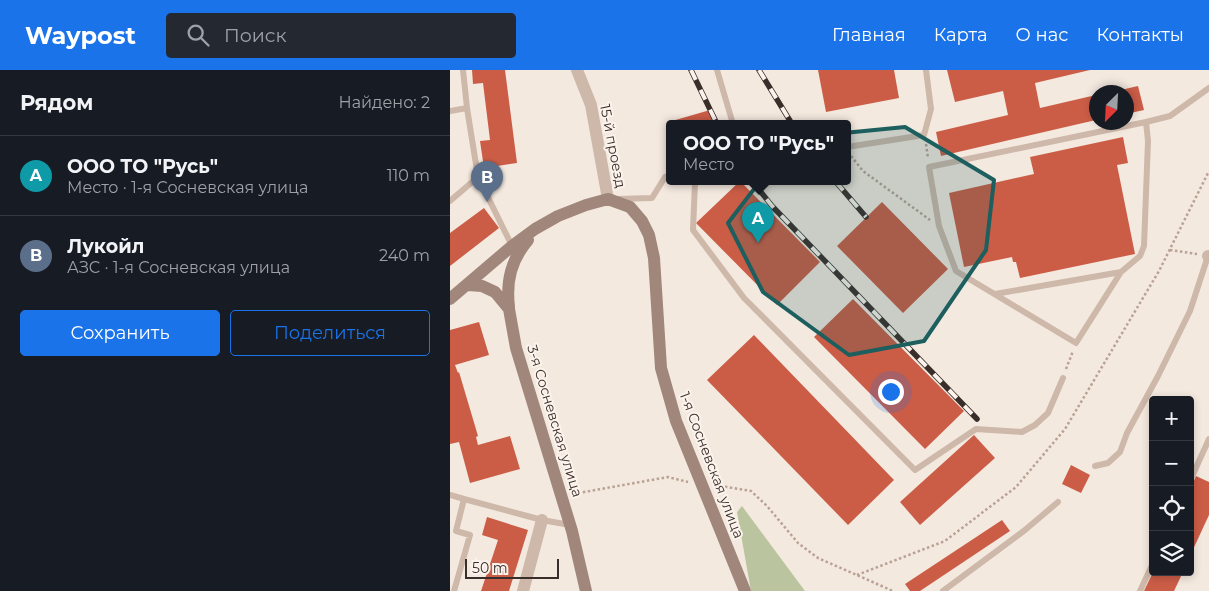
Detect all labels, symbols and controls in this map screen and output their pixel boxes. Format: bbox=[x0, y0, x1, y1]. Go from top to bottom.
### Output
search box bbox=[166, 13, 516, 58]
text: Waypost bbox=[25, 21, 136, 50]
icon: search bbox=[184, 21, 212, 49]
text: Поиск bbox=[224, 24, 287, 47]
text: Главная bbox=[832, 24, 906, 46]
text: Карта bbox=[934, 24, 988, 46]
text: О нас bbox=[1016, 24, 1068, 46]
text: Контакты bbox=[1096, 24, 1184, 46]
north arrow bbox=[1089, 85, 1134, 130]
text: Рядом bbox=[20, 90, 93, 115]
text: Найдено: 2 bbox=[339, 93, 430, 112]
street label: 15-й проезд bbox=[596, 103, 630, 189]
popup bbox=[666, 120, 851, 185]
text: ООО ТО "Русь" bbox=[683, 132, 834, 155]
text: ООО ТО "Русь" bbox=[67, 155, 218, 178]
text: Место bbox=[683, 155, 734, 174]
pin: B bbox=[471, 161, 503, 202]
text: A bbox=[30, 166, 42, 185]
text: 110 m bbox=[387, 166, 430, 185]
text: Место · 1-я Сосневская улица bbox=[67, 178, 308, 197]
pin: A bbox=[742, 202, 774, 243]
text: Лукойл bbox=[67, 235, 144, 258]
text: B bbox=[30, 246, 42, 265]
text: 240 m bbox=[379, 246, 430, 265]
text: АЗС · 1-я Сосневская улица bbox=[67, 258, 290, 277]
button: Сохранить bbox=[20, 310, 220, 356]
button: Поделиться bbox=[230, 310, 430, 356]
street label: 3-я Сосневская улица bbox=[523, 343, 587, 499]
your location bbox=[878, 379, 904, 405]
street label: 1-я Сосневская улица bbox=[676, 389, 748, 541]
map controls bbox=[1149, 396, 1194, 576]
button: + bbox=[1149, 396, 1194, 441]
button: − bbox=[1149, 441, 1194, 486]
button: locate bbox=[1149, 486, 1194, 531]
button: layers bbox=[1149, 531, 1194, 576]
scale bar bbox=[465, 556, 559, 579]
text: 50 m bbox=[472, 559, 508, 577]

